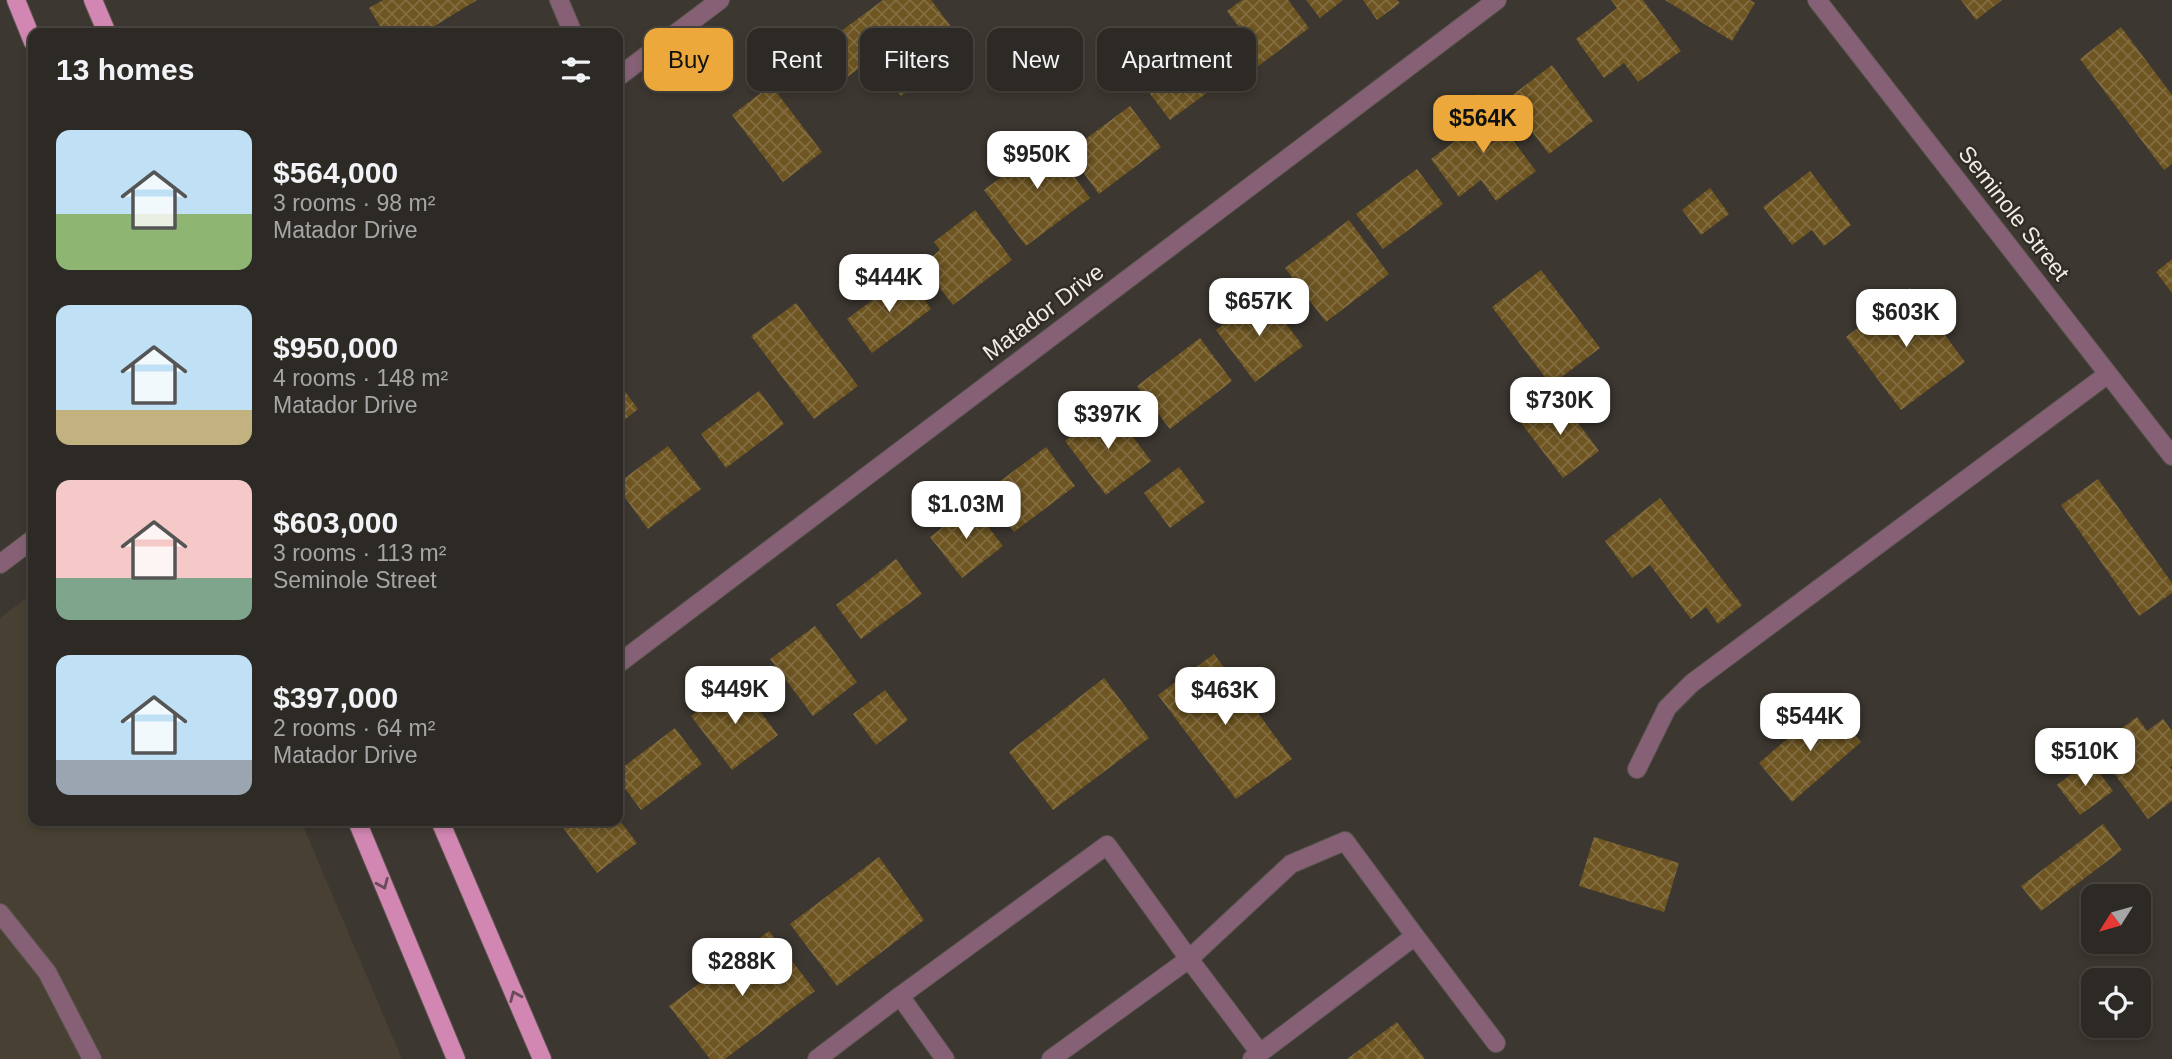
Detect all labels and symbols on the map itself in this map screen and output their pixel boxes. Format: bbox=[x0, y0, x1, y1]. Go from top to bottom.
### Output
pin: $564K bbox=[1434, 96, 1532, 155]
pin: $950K bbox=[988, 132, 1086, 191]
street label: Seminole Street bbox=[1953, 141, 2075, 286]
pin: $444K bbox=[840, 254, 938, 314]
street label: Matador Drive bbox=[977, 258, 1109, 366]
pin: $657K bbox=[1210, 278, 1308, 338]
pin: $603K bbox=[1857, 290, 1955, 349]
pin: $730K bbox=[1511, 378, 1609, 437]
pin: $397K bbox=[1059, 392, 1157, 451]
pin: $1.03M bbox=[909, 482, 1023, 541]
pin: $449K bbox=[686, 666, 784, 726]
pin: $463K bbox=[1176, 668, 1274, 727]
pin: $544K bbox=[1761, 694, 1859, 753]
pin: $510K bbox=[2036, 728, 2134, 788]
one-way arrow bbox=[375, 877, 389, 889]
north arrow bbox=[2081, 884, 2151, 954]
pin: $288K bbox=[693, 939, 791, 998]
one-way arrow bbox=[509, 991, 523, 1004]

